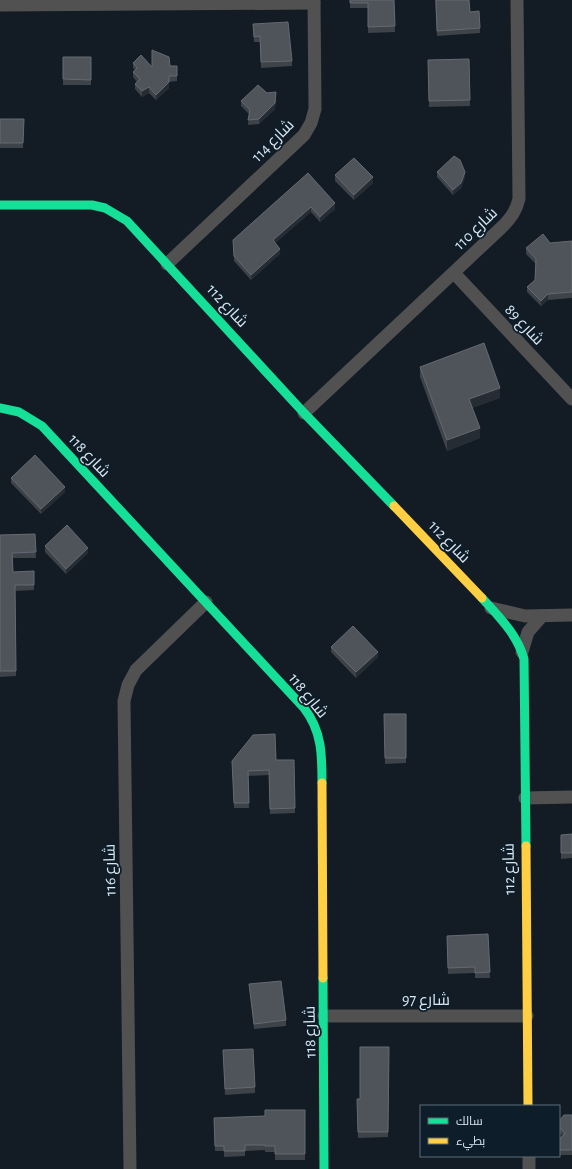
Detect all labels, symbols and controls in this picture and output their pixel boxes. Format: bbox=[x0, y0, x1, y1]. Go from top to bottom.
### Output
street label: شارع 114 bbox=[248, 116, 299, 167]
street label: شارع 110 bbox=[450, 204, 502, 255]
street label: شارع 112 bbox=[202, 281, 252, 332]
street label: شارع 89 bbox=[500, 301, 547, 350]
street label: شارع 118 bbox=[63, 430, 114, 482]
street label: شارع 112 bbox=[423, 517, 474, 568]
street label: شارع 118 bbox=[283, 670, 332, 723]
street label: شارع 112 bbox=[500, 843, 520, 895]
street label: شارع 116 bbox=[101, 844, 121, 896]
street label: شارع 97 bbox=[402, 991, 450, 1011]
street label: شارع 118 bbox=[301, 1006, 321, 1058]
legend bbox=[420, 1105, 560, 1157]
text: سالك bbox=[456, 1115, 483, 1127]
text: بطيء bbox=[456, 1135, 485, 1151]

